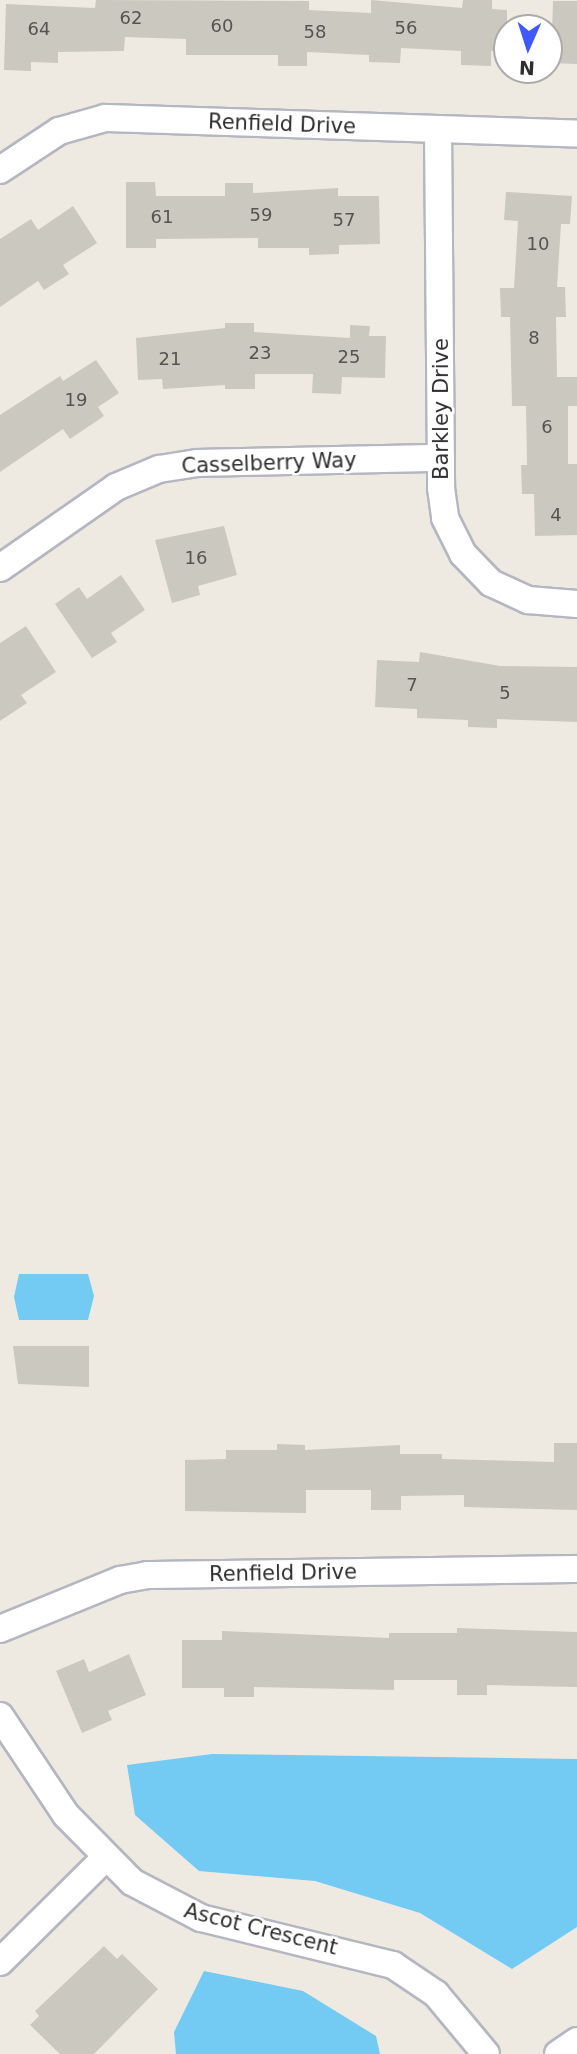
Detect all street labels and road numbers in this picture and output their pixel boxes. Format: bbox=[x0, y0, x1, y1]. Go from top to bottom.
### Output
street label: Renfield Drive bbox=[208, 109, 356, 139]
street label: Barkley Drive bbox=[428, 338, 454, 480]
street label: Casselberry Way bbox=[181, 447, 357, 479]
street label: Renfield Drive bbox=[209, 1559, 357, 1587]
street label: Ascot Crescent bbox=[182, 1898, 340, 1960]

